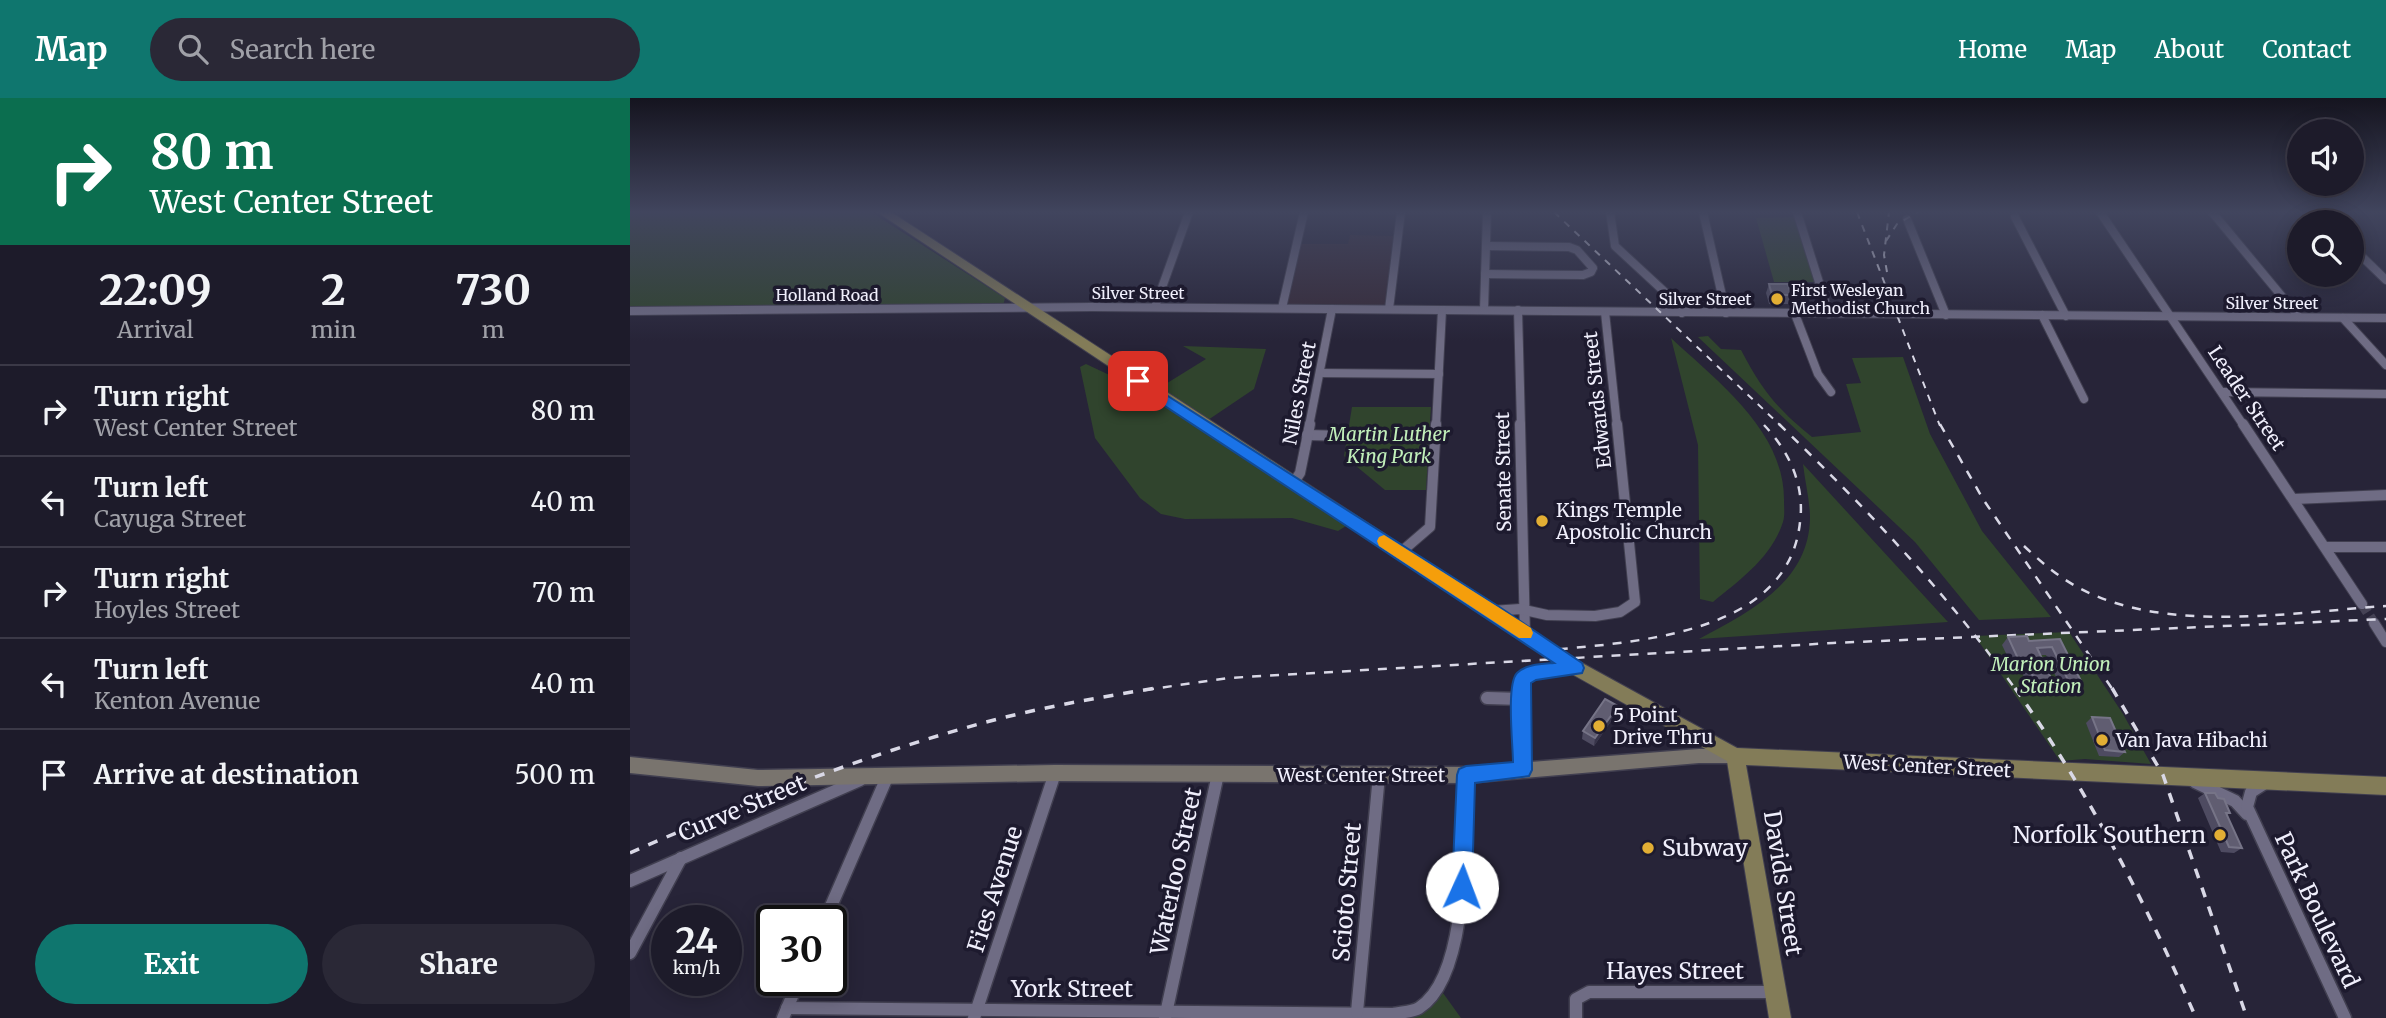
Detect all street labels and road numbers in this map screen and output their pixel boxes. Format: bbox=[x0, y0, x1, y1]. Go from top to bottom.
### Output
street label: Silver Street bbox=[1091, 283, 1185, 303]
street label: Holland Road bbox=[775, 285, 879, 305]
street label: Silver Street bbox=[1658, 289, 1752, 309]
street label: Silver Street bbox=[2225, 293, 2319, 313]
street label: Edwards Street bbox=[1578, 330, 1616, 470]
street label: Niles Street bbox=[1277, 339, 1321, 447]
street label: Leader Street bbox=[2203, 341, 2291, 455]
street label: Senate Street bbox=[1490, 411, 1516, 532]
street label: West Center Street bbox=[1841, 750, 2012, 782]
street label: West Center Street bbox=[1276, 763, 1446, 787]
street label: Curve Street bbox=[674, 768, 810, 847]
street label: Waterloo Street bbox=[1143, 785, 1207, 958]
street label: Davids Street bbox=[1758, 808, 1809, 957]
street label: Scioto Street bbox=[1326, 821, 1367, 963]
street label: Fies Avenue bbox=[961, 822, 1029, 956]
street label: Park Boulevard bbox=[2269, 827, 2366, 992]
street label: Hayes Street bbox=[1606, 956, 1744, 985]
street label: York Street bbox=[1010, 974, 1133, 1003]

